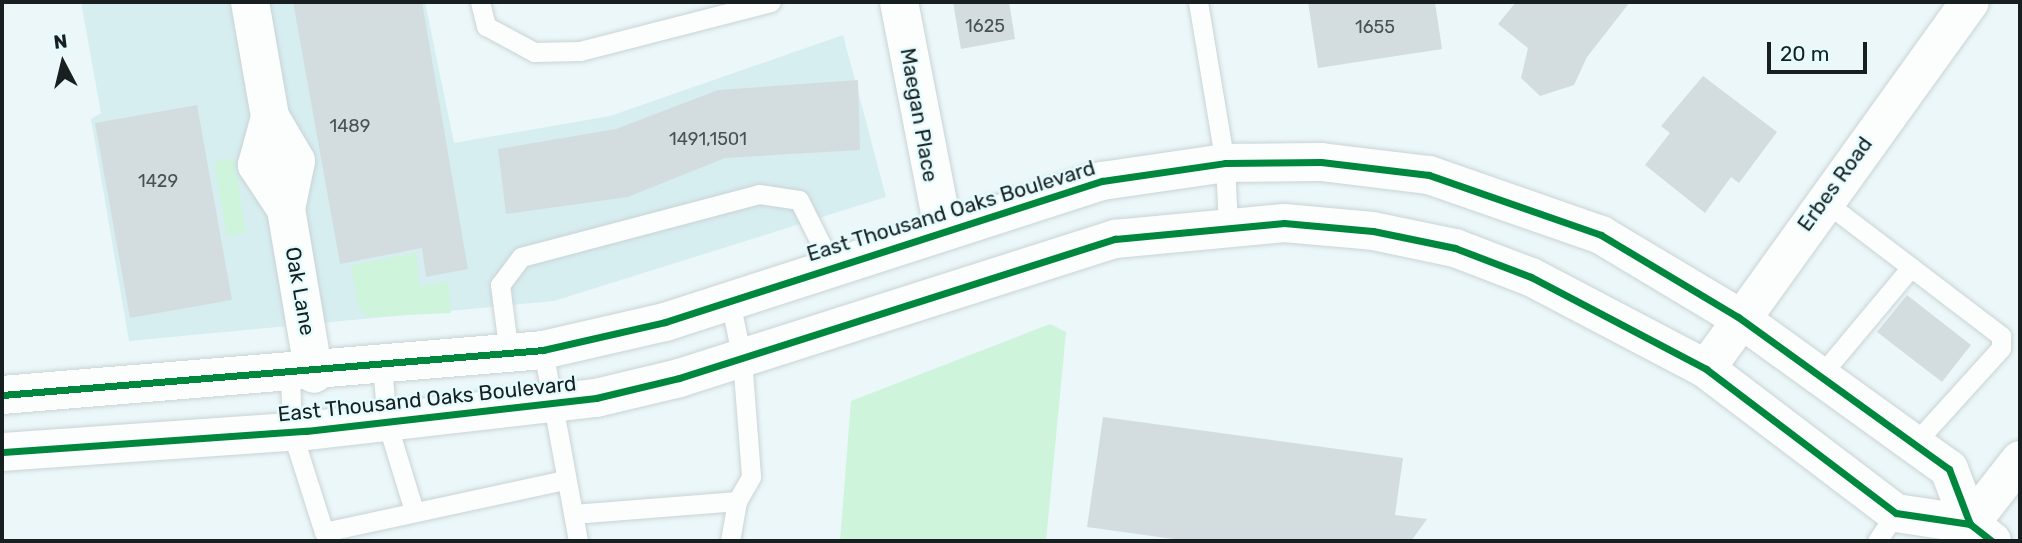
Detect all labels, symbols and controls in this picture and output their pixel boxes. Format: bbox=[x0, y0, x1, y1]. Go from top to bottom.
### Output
house number: 1625 bbox=[965, 15, 1005, 37]
house number: 1655 bbox=[1355, 16, 1395, 38]
north arrow bbox=[28, 28, 98, 98]
scale bar bbox=[1770, 28, 1870, 72]
text: N bbox=[52, 29, 69, 54]
text: 20 m bbox=[1780, 41, 1829, 66]
street label: Maegan Place bbox=[895, 46, 943, 184]
house number: 1489 bbox=[329, 115, 371, 137]
house number: 1491,1501 bbox=[669, 128, 747, 150]
street label: Erbes Road bbox=[1792, 132, 1878, 236]
street label: East Thousand Oaks Boulevard bbox=[803, 155, 1099, 267]
house number: 1429 bbox=[138, 170, 178, 192]
street label: Oak Lane bbox=[280, 245, 320, 337]
street label: East Thousand Oaks Boulevard bbox=[276, 371, 578, 427]

